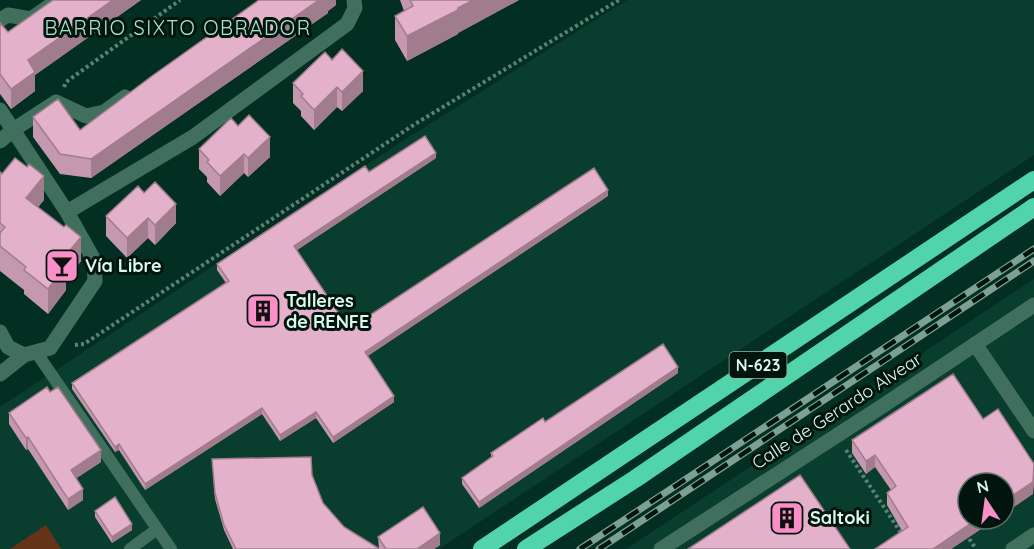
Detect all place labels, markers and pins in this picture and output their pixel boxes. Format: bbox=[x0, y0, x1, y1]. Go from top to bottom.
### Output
bar icon: Vía Libre bbox=[44, 248, 80, 284]
place label: Vía Libre bbox=[85, 254, 162, 277]
place label: Talleres de RENFE bbox=[286, 289, 369, 333]
building icon: Talleres de RENFE bbox=[245, 293, 281, 329]
building icon: Saltoki bbox=[769, 500, 805, 536]
place label: Saltoki bbox=[810, 506, 870, 529]

